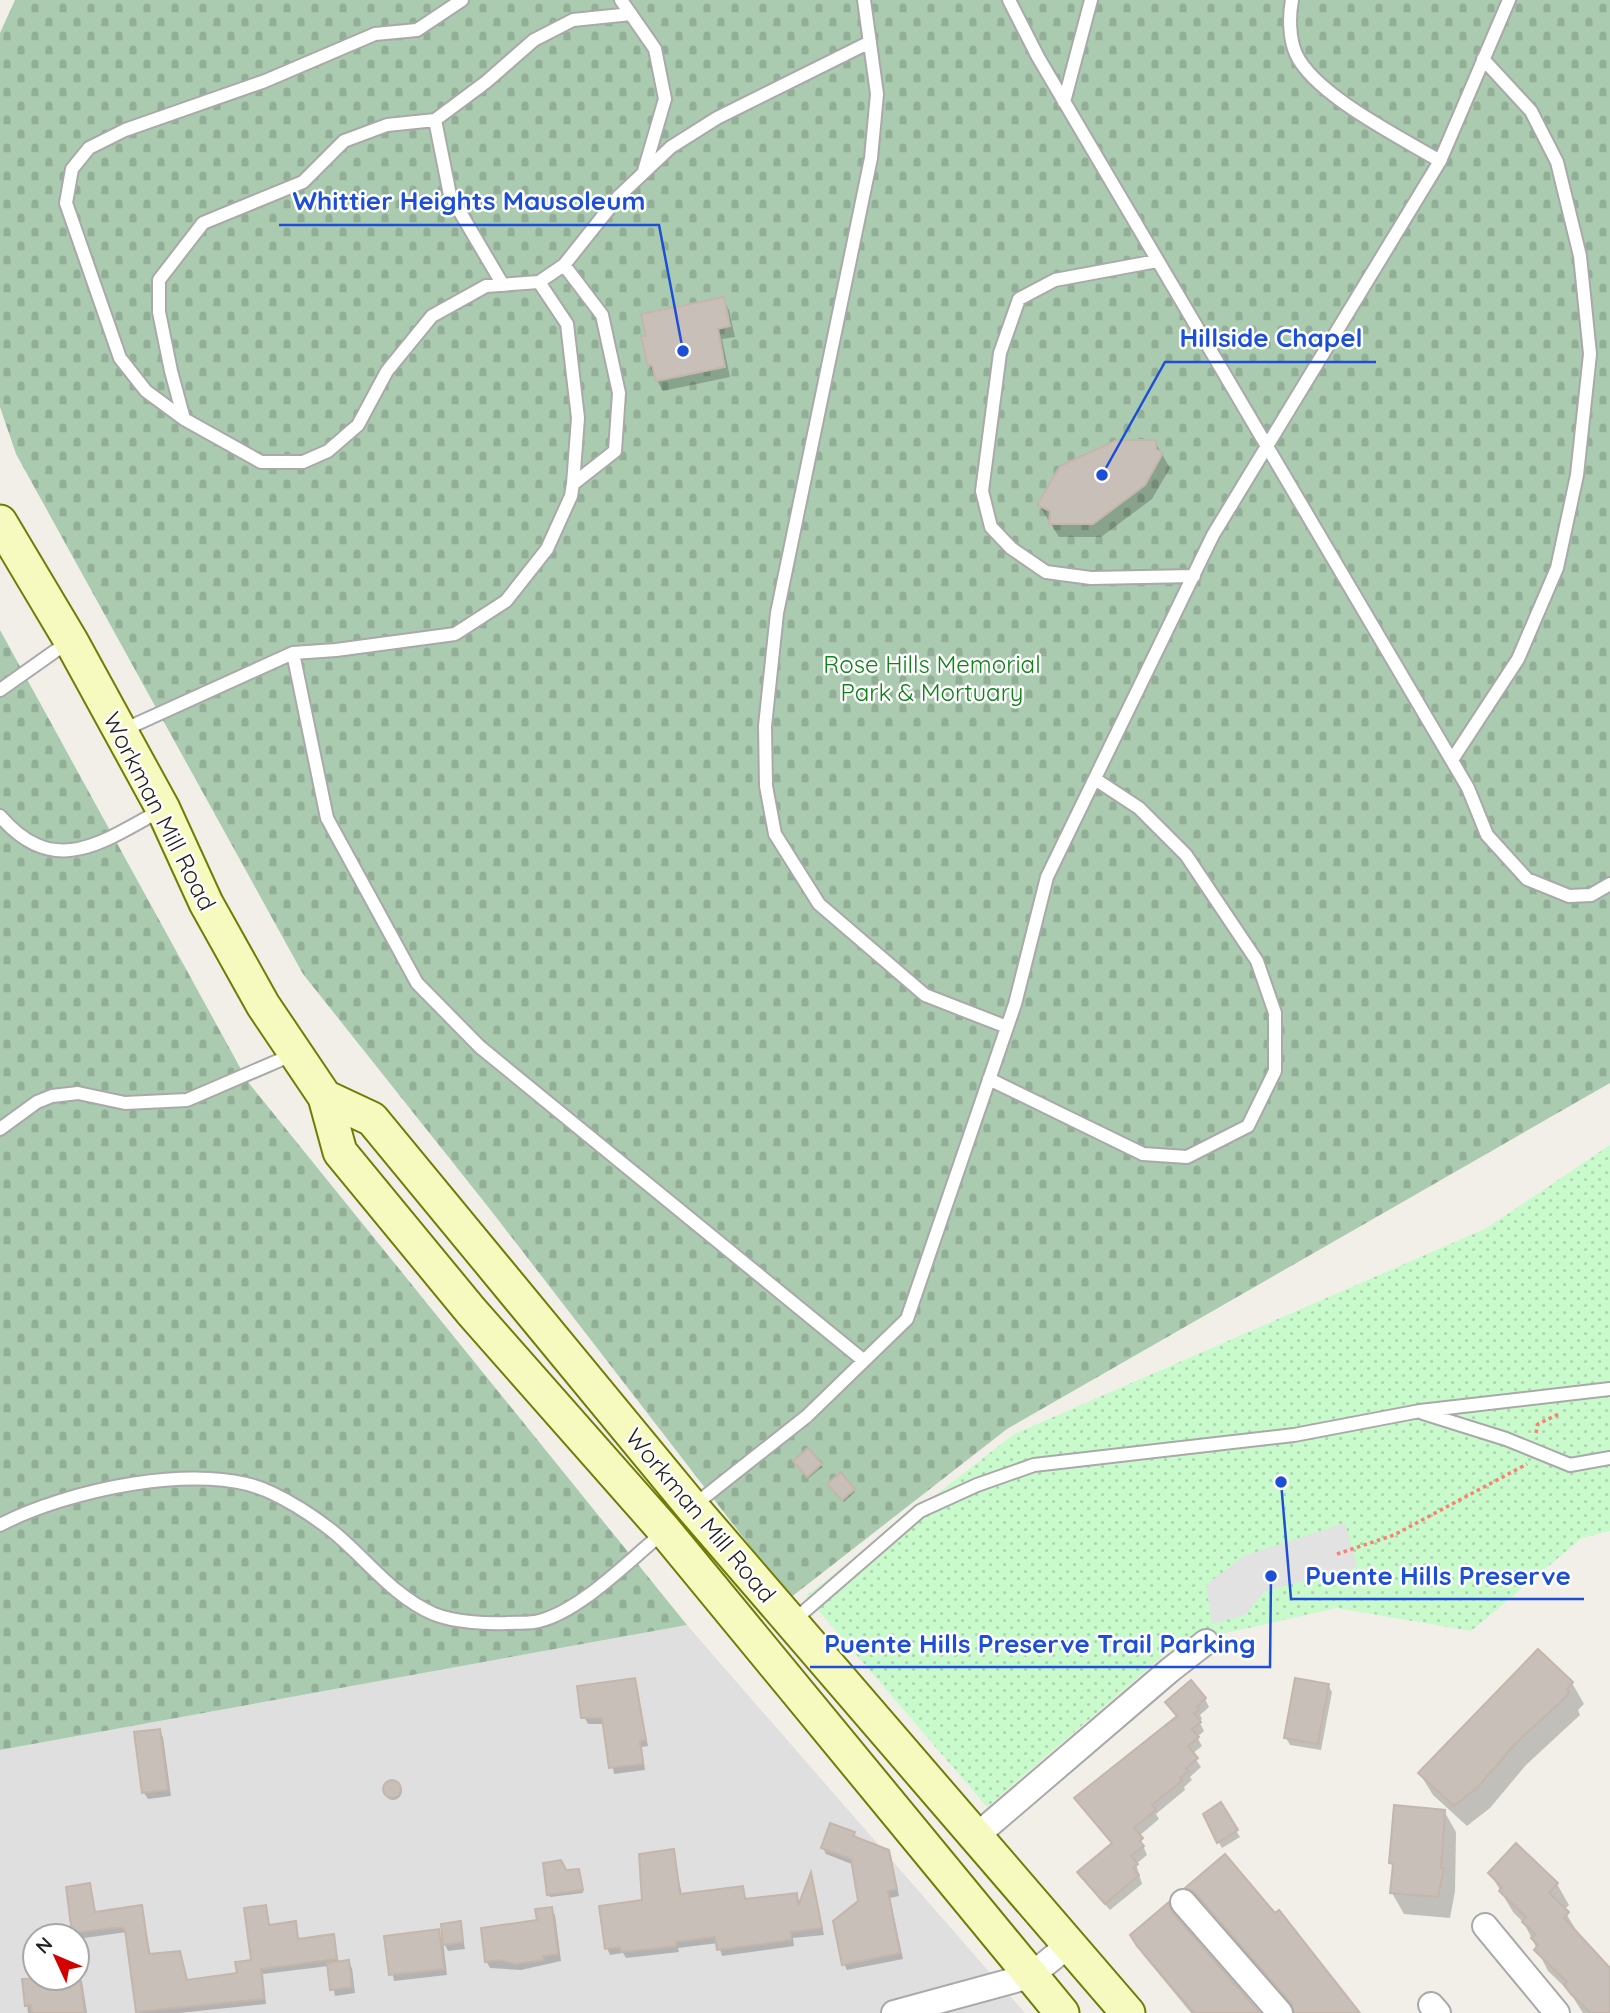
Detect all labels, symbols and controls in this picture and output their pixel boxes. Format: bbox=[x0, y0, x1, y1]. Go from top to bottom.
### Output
callout: Whittier Heights Mausoleum bbox=[279, 178, 659, 225]
text: Whittier Heights Mausoleum bbox=[293, 184, 645, 217]
callout: Hillside Chapel bbox=[1165, 315, 1376, 362]
text: Hillside Chapel bbox=[1179, 321, 1363, 354]
park label: Rose Hills Memorial Park & Mortuary bbox=[823, 649, 1041, 707]
street label: Workman Mill Road bbox=[97, 707, 223, 915]
street label: Workman Mill Road bbox=[619, 1422, 783, 1608]
callout: Puente Hills Preserve bbox=[1291, 1552, 1584, 1599]
text: Puente Hills Preserve bbox=[1305, 1559, 1571, 1592]
callout: Puente Hills Preserve Trail Parking bbox=[810, 1620, 1270, 1667]
text: Puente Hills Preserve Trail Parking bbox=[824, 1627, 1256, 1660]
north arrow bbox=[21, 1922, 91, 1992]
text: N bbox=[30, 1932, 57, 1959]

